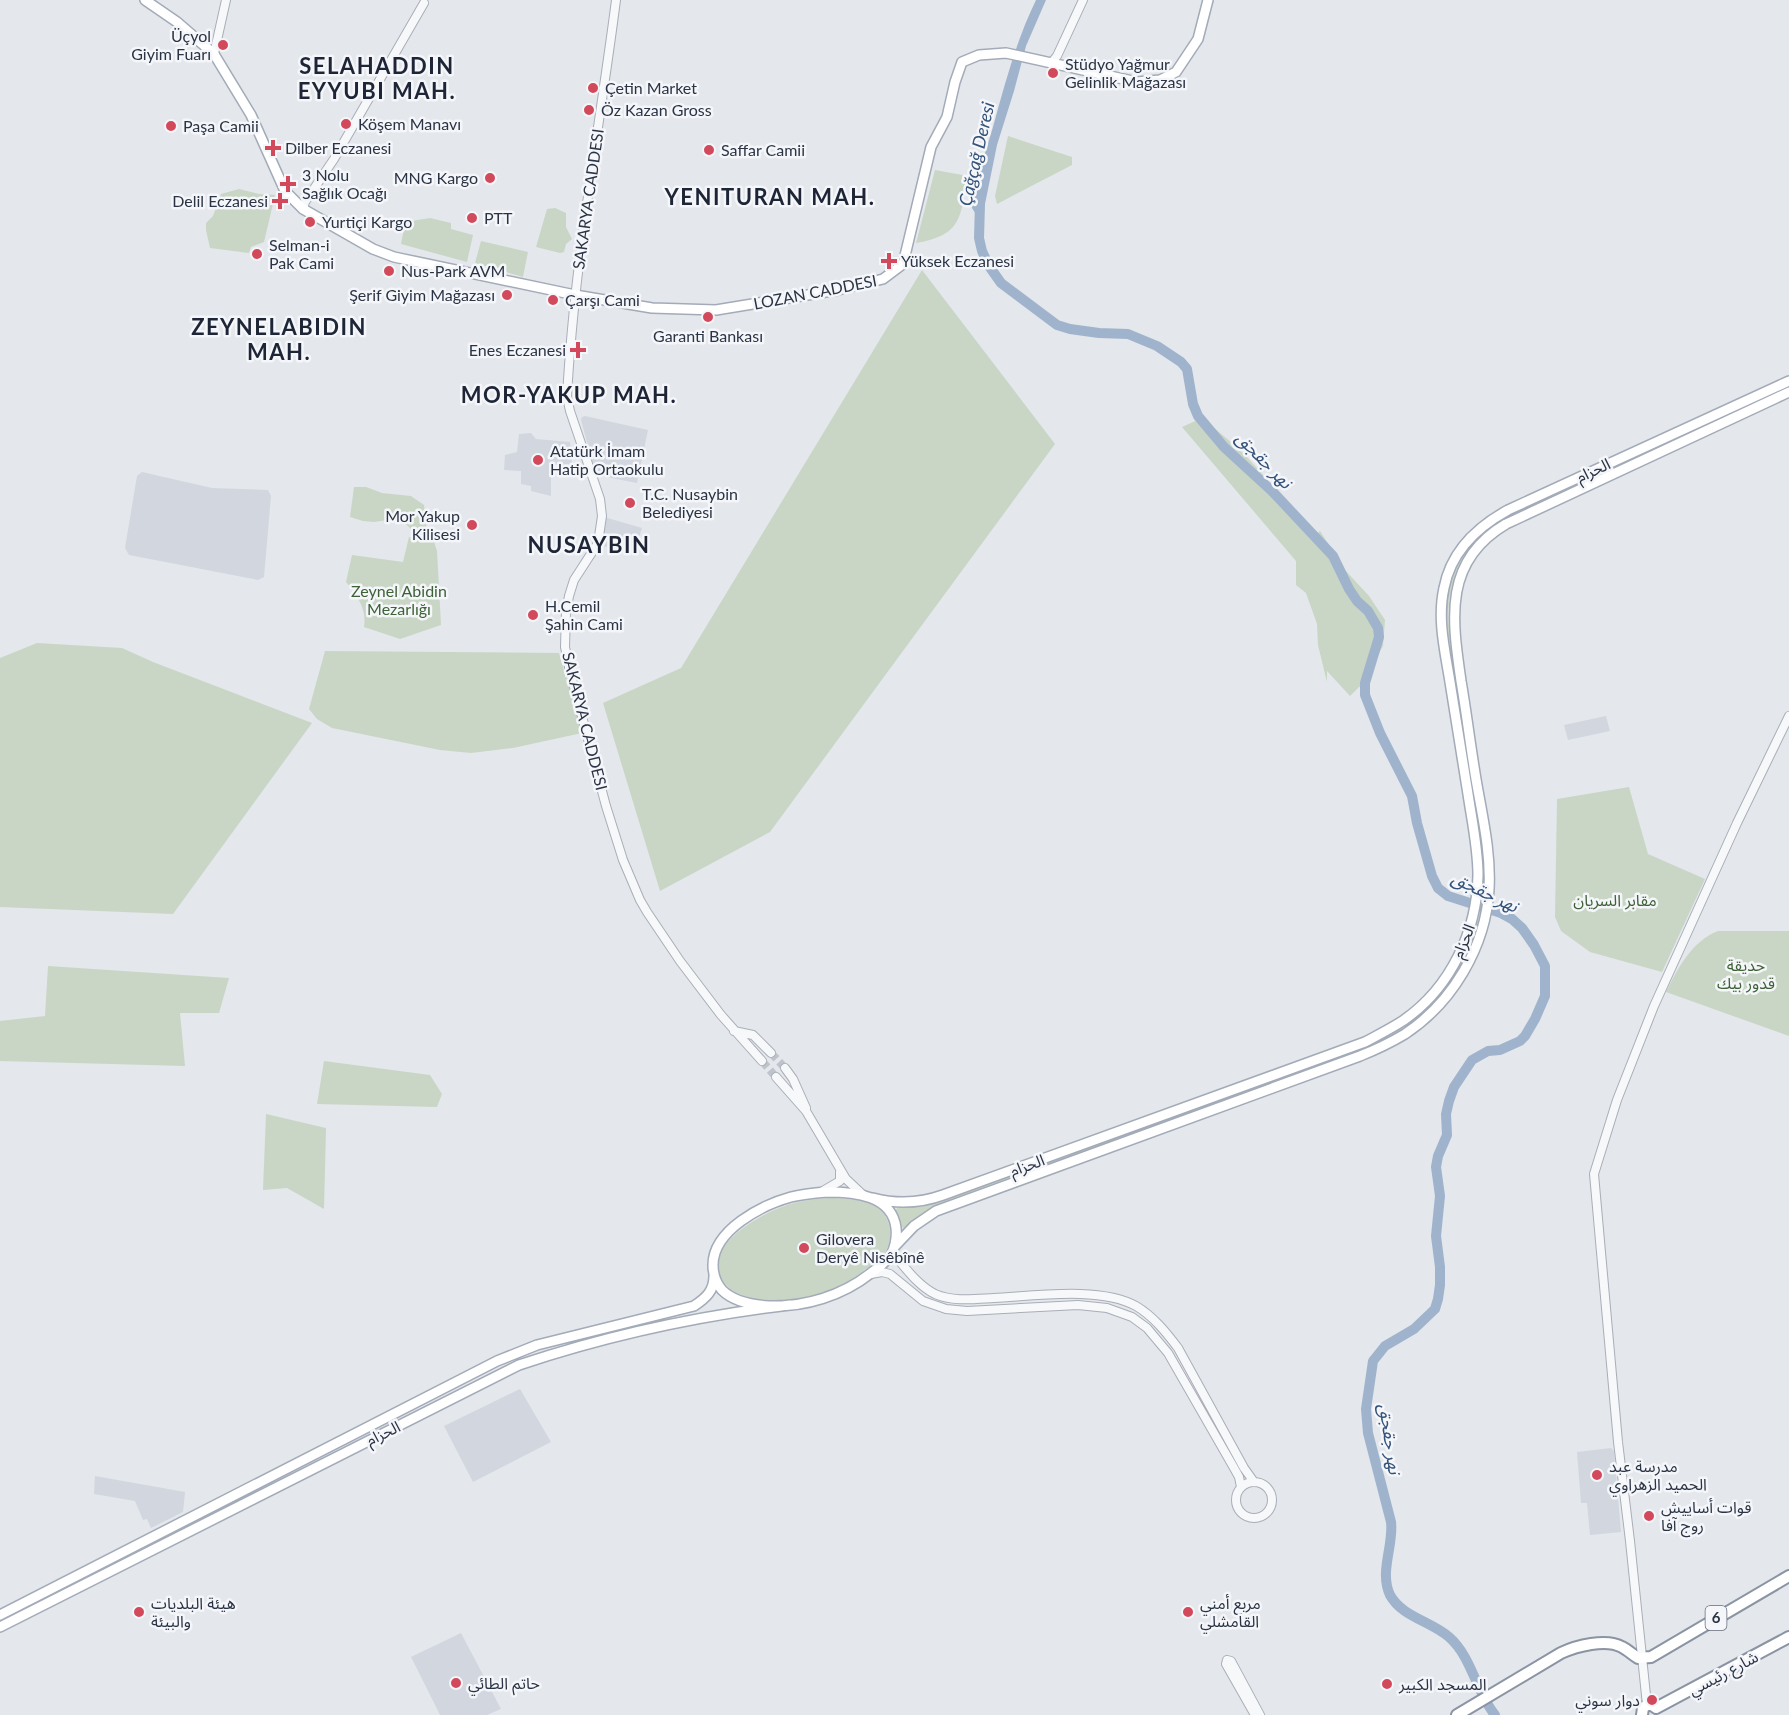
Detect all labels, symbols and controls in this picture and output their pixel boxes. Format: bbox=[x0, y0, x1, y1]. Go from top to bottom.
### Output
place label: Üçyol Giyim Fuarı bbox=[131, 26, 211, 63]
marker: Üçyol Giyim Fuarı bbox=[216, 38, 230, 52]
district label: SELAHADDIN EYYUBI MAH. bbox=[298, 52, 456, 104]
place label: Stüdyo Yağmur Gelinlik Mağazası bbox=[1065, 54, 1186, 91]
marker: Stüdyo Yağmur Gelinlik Mağazası bbox=[1046, 66, 1060, 80]
place label: Çetin Market bbox=[605, 78, 697, 97]
marker: Çetin Market bbox=[586, 81, 600, 95]
place label: Öz Kazan Gross bbox=[601, 100, 712, 119]
water label: Çağçağ Deresi bbox=[953, 100, 999, 208]
marker: Öz Kazan Gross bbox=[582, 103, 596, 117]
place label: Köşem Manavı bbox=[358, 114, 461, 133]
place label: Paşa Camii bbox=[183, 116, 259, 135]
marker: Köşem Manavı bbox=[339, 117, 353, 131]
marker: Paşa Camii bbox=[164, 119, 178, 133]
street label: SAKARYA CADDESI bbox=[568, 127, 607, 270]
place label: Dilber Eczanesi bbox=[285, 138, 391, 157]
place label: Saffar Camii bbox=[721, 140, 805, 159]
marker: Dilber Eczanesi bbox=[266, 141, 280, 155]
marker: Saffar Camii bbox=[702, 143, 716, 157]
place label: 3 Nolu Sağlık Ocağı bbox=[302, 165, 387, 202]
place label: MNG Kargo bbox=[394, 168, 478, 187]
marker: MNG Kargo bbox=[483, 171, 497, 185]
marker: 3 Nolu Sağlık Ocağı bbox=[279, 175, 297, 193]
district label: YENITURAN MAH. bbox=[664, 183, 875, 210]
place label: Delil Eczanesi bbox=[172, 191, 268, 210]
marker: Delil Eczanesi bbox=[273, 194, 287, 208]
place label: PTT bbox=[484, 208, 513, 227]
marker: PTT bbox=[465, 211, 479, 225]
place label: Yurtiçi Kargo bbox=[322, 212, 412, 231]
marker: Yurtiçi Kargo bbox=[303, 215, 317, 229]
place label: Selman-i Pak Cami bbox=[269, 235, 334, 272]
marker: Selman-i Pak Cami bbox=[250, 247, 264, 261]
place label: Yüksek Eczanesi bbox=[901, 251, 1014, 270]
marker: Yüksek Eczanesi bbox=[882, 254, 896, 268]
place label: Nus-Park AVM bbox=[401, 261, 505, 280]
marker: Nus-Park AVM bbox=[382, 264, 396, 278]
street label: LOZAN CADDESI bbox=[752, 270, 878, 313]
place label: Şerif Giyim Mağazası bbox=[349, 285, 495, 304]
marker: Şerif Giyim Mağazası bbox=[500, 288, 514, 302]
place label: Çarşı Cami bbox=[565, 290, 640, 309]
marker: Çarşı Cami bbox=[546, 293, 560, 307]
marker: Garanti Bankası bbox=[701, 310, 715, 324]
district label: ZEYNELABIDIN MAH. bbox=[191, 313, 367, 365]
place label: Garanti Bankası bbox=[653, 326, 763, 345]
place label: Enes Eczanesi bbox=[469, 340, 566, 359]
marker: Enes Eczanesi bbox=[571, 343, 585, 357]
district label: MOR-YAKUP MAH. bbox=[461, 381, 677, 408]
water label: نهر جقجق bbox=[1231, 426, 1299, 495]
place label: Atatürk İmam Hatip Ortaokulu bbox=[550, 441, 664, 478]
marker: Atatürk İmam Hatip Ortaokulu bbox=[531, 453, 545, 467]
street label: الحزام bbox=[1573, 453, 1615, 489]
place label: T.C. Nusaybin Belediyesi bbox=[642, 484, 738, 521]
marker: T.C. Nusaybin Belediyesi bbox=[623, 496, 637, 510]
place label: Mor Yakup Kilisesi bbox=[385, 506, 460, 543]
marker: Mor Yakup Kilisesi bbox=[465, 518, 479, 532]
district label: NUSAYBIN bbox=[528, 531, 650, 558]
park label: Zeynel Abidin Mezarlığı bbox=[351, 581, 447, 618]
place label: H.Cemil Şahin Cami bbox=[545, 596, 623, 633]
marker: H.Cemil Şahin Cami bbox=[526, 608, 540, 622]
street label: SAKARYA CADDESI bbox=[559, 650, 612, 792]
water label: نهر جقجق bbox=[1448, 866, 1524, 918]
park label: مقابر السريان bbox=[1573, 890, 1657, 910]
street label: الحزام bbox=[1447, 921, 1482, 962]
park label: حديقة قدور بيك bbox=[1717, 955, 1775, 993]
street label: الحزام bbox=[1007, 1150, 1048, 1183]
place label: Gilovera Deryê Nisêbînê bbox=[816, 1229, 924, 1266]
marker: Gilovera Deryê Nisêbînê bbox=[797, 1241, 811, 1255]
water label: نهر جقجق bbox=[1374, 1402, 1407, 1478]
street label: الحزام bbox=[363, 1416, 405, 1452]
place label: مدرسة عبد الحميد الزهراوي bbox=[1609, 1456, 1707, 1497]
marker: مدرسة عبد الحميد الزهراوي bbox=[1590, 1468, 1604, 1482]
place label: قوات أساييش روج آفا bbox=[1661, 1497, 1752, 1538]
marker: قوات أساييش روج آفا bbox=[1642, 1509, 1656, 1523]
place label: هيئة البلديات والبيئة bbox=[151, 1593, 236, 1631]
place label: مربع أمني القامشلي bbox=[1200, 1593, 1261, 1634]
marker: هيئة البلديات والبيئة bbox=[132, 1605, 146, 1619]
marker: مربع أمني القامشلي bbox=[1181, 1605, 1195, 1619]
road number: 6 bbox=[1706, 1606, 1726, 1630]
street label: شارع رئيسي bbox=[1685, 1646, 1763, 1702]
place label: حاتم الطائي bbox=[468, 1673, 540, 1696]
place label: المسجد الكبير bbox=[1398, 1674, 1487, 1694]
marker: حاتم الطائي bbox=[449, 1676, 463, 1690]
marker: المسجد الكبير bbox=[1380, 1677, 1394, 1691]
place label: دوار سوني bbox=[1575, 1690, 1640, 1713]
marker: دوار سوني bbox=[1645, 1693, 1659, 1707]

